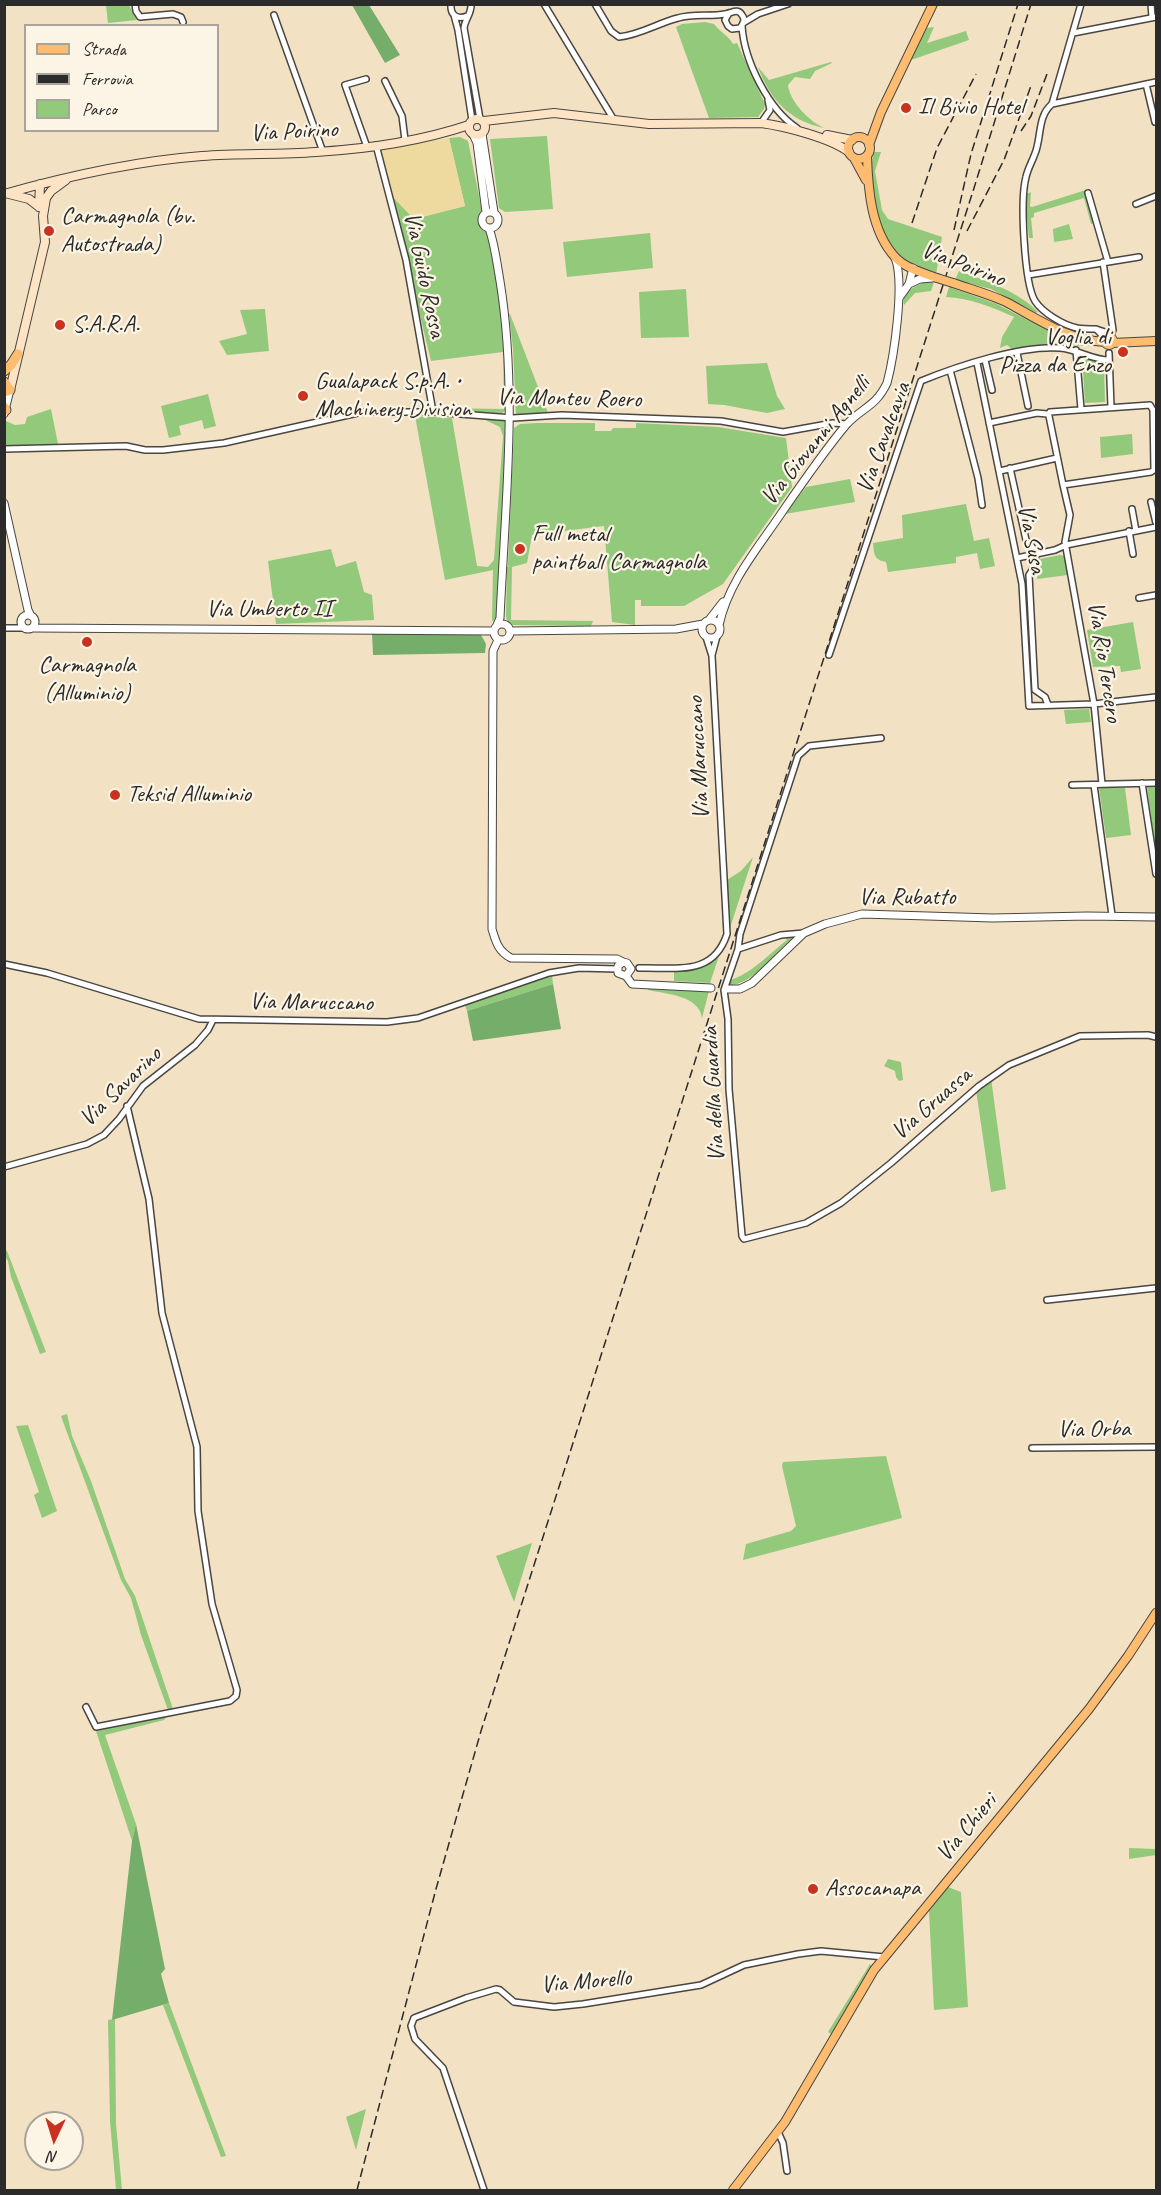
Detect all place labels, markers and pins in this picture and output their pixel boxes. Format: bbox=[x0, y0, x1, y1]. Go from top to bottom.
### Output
place label: Il Bivio Hotel bbox=[918, 94, 1024, 122]
marker: Il Bivio Hotel bbox=[899, 101, 913, 115]
place label: Carmagnola (bv. Autostrada) bbox=[61, 203, 195, 259]
marker: Carmagnola (bv. Autostrada) bbox=[42, 224, 56, 238]
place label: S.A.R.A. bbox=[72, 311, 140, 339]
marker: S.A.R.A. bbox=[53, 318, 67, 332]
place label: Voglia di Pizza da Enzo bbox=[999, 324, 1111, 380]
marker: Voglia di Pizza da Enzo bbox=[1116, 345, 1130, 359]
place label: Gualapack S.p.A. • Machinery Division bbox=[315, 368, 471, 424]
marker: Gualapack S.p.A. • Machinery Division bbox=[296, 389, 310, 403]
place label: Full metal paintball Carmagnola bbox=[532, 521, 706, 577]
marker: Full metal paintball Carmagnola bbox=[513, 542, 527, 556]
marker: Carmagnola (Alluminio) bbox=[80, 635, 94, 649]
place label: Carmagnola (Alluminio) bbox=[38, 652, 136, 708]
place label: Teksid Alluminio bbox=[127, 781, 251, 809]
marker: Teksid Alluminio bbox=[108, 788, 122, 802]
place label: Assocanapa bbox=[825, 1875, 920, 1903]
marker: Assocanapa bbox=[806, 1882, 820, 1896]

